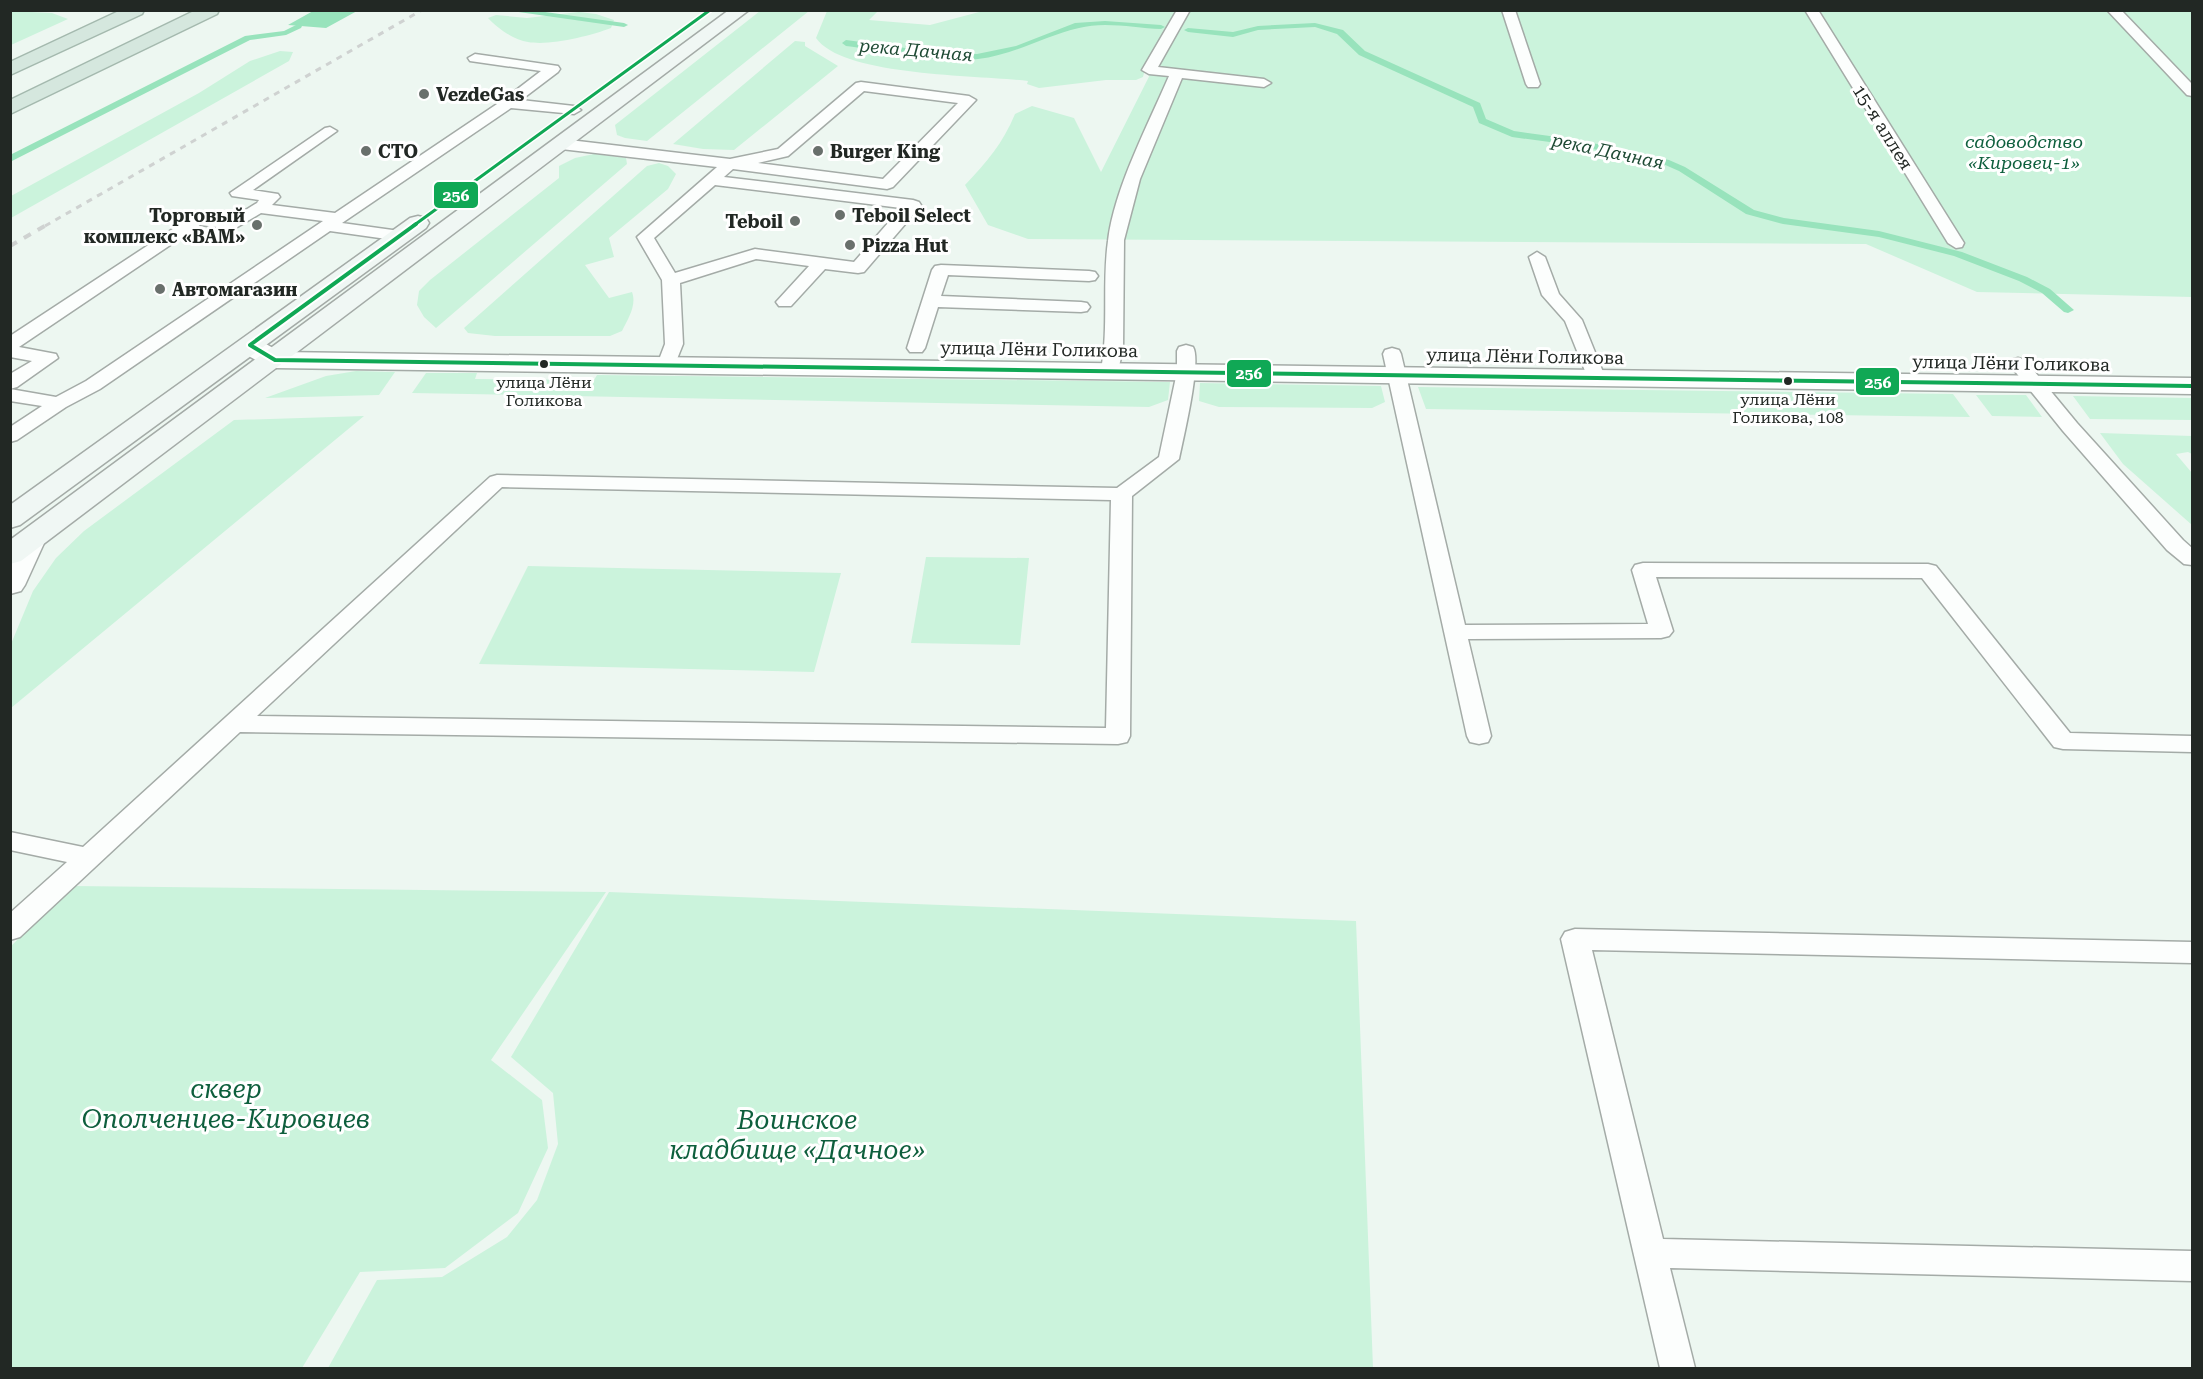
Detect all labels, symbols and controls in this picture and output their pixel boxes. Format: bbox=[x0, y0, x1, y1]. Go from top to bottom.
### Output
water label: река Дачная bbox=[856, 34, 974, 65]
street label: 15-я аллея bbox=[1849, 81, 1917, 173]
place label: VezdeGas bbox=[436, 84, 524, 105]
marker: VezdeGas bbox=[417, 87, 431, 101]
water label: река Дачная bbox=[1548, 128, 1666, 173]
park label: садоводство «Кировец-1» bbox=[1965, 131, 2083, 173]
place label: СТО bbox=[378, 141, 418, 162]
place label: Burger King bbox=[830, 141, 941, 162]
marker: СТО bbox=[359, 144, 373, 158]
marker: Burger King bbox=[811, 144, 825, 158]
line badge: 256 bbox=[433, 181, 479, 209]
text: 256 bbox=[443, 186, 469, 205]
place label: Торговый комплекс «ВАМ» bbox=[84, 205, 245, 247]
place label: Teboil Select bbox=[852, 205, 971, 226]
marker: Teboil Select bbox=[833, 208, 847, 222]
place label: Teboil bbox=[725, 211, 783, 232]
marker: Teboil bbox=[788, 214, 802, 228]
marker: Торговый комплекс «ВАМ» bbox=[250, 218, 264, 232]
place label: Pizza Hut bbox=[862, 235, 948, 256]
marker: Pizza Hut bbox=[843, 238, 857, 252]
place label: Автомагазин bbox=[172, 279, 298, 300]
marker: Автомагазин bbox=[153, 282, 167, 296]
street label: улица Лёни Голикова bbox=[940, 337, 1138, 361]
street label: улица Лёни Голикова bbox=[1426, 344, 1624, 368]
street label: улица Лёни Голикова bbox=[1912, 351, 2110, 375]
marker: улица Лёни Голикова bbox=[538, 358, 550, 370]
line badge: 256 bbox=[1226, 359, 1272, 388]
text: 256 bbox=[1236, 364, 1262, 383]
line badge: 256 bbox=[1855, 367, 1900, 396]
place label: улица Лёни Голикова bbox=[496, 373, 592, 410]
text: 256 bbox=[1865, 373, 1891, 392]
marker: улица Лёни Голикова, 108 bbox=[1782, 375, 1794, 387]
place label: улица Лёни Голикова, 108 bbox=[1732, 390, 1844, 427]
park label: сквер Ополченцев-Кировцев bbox=[82, 1074, 370, 1134]
park label: Воинское кладбище «Дачное» bbox=[669, 1105, 925, 1165]

